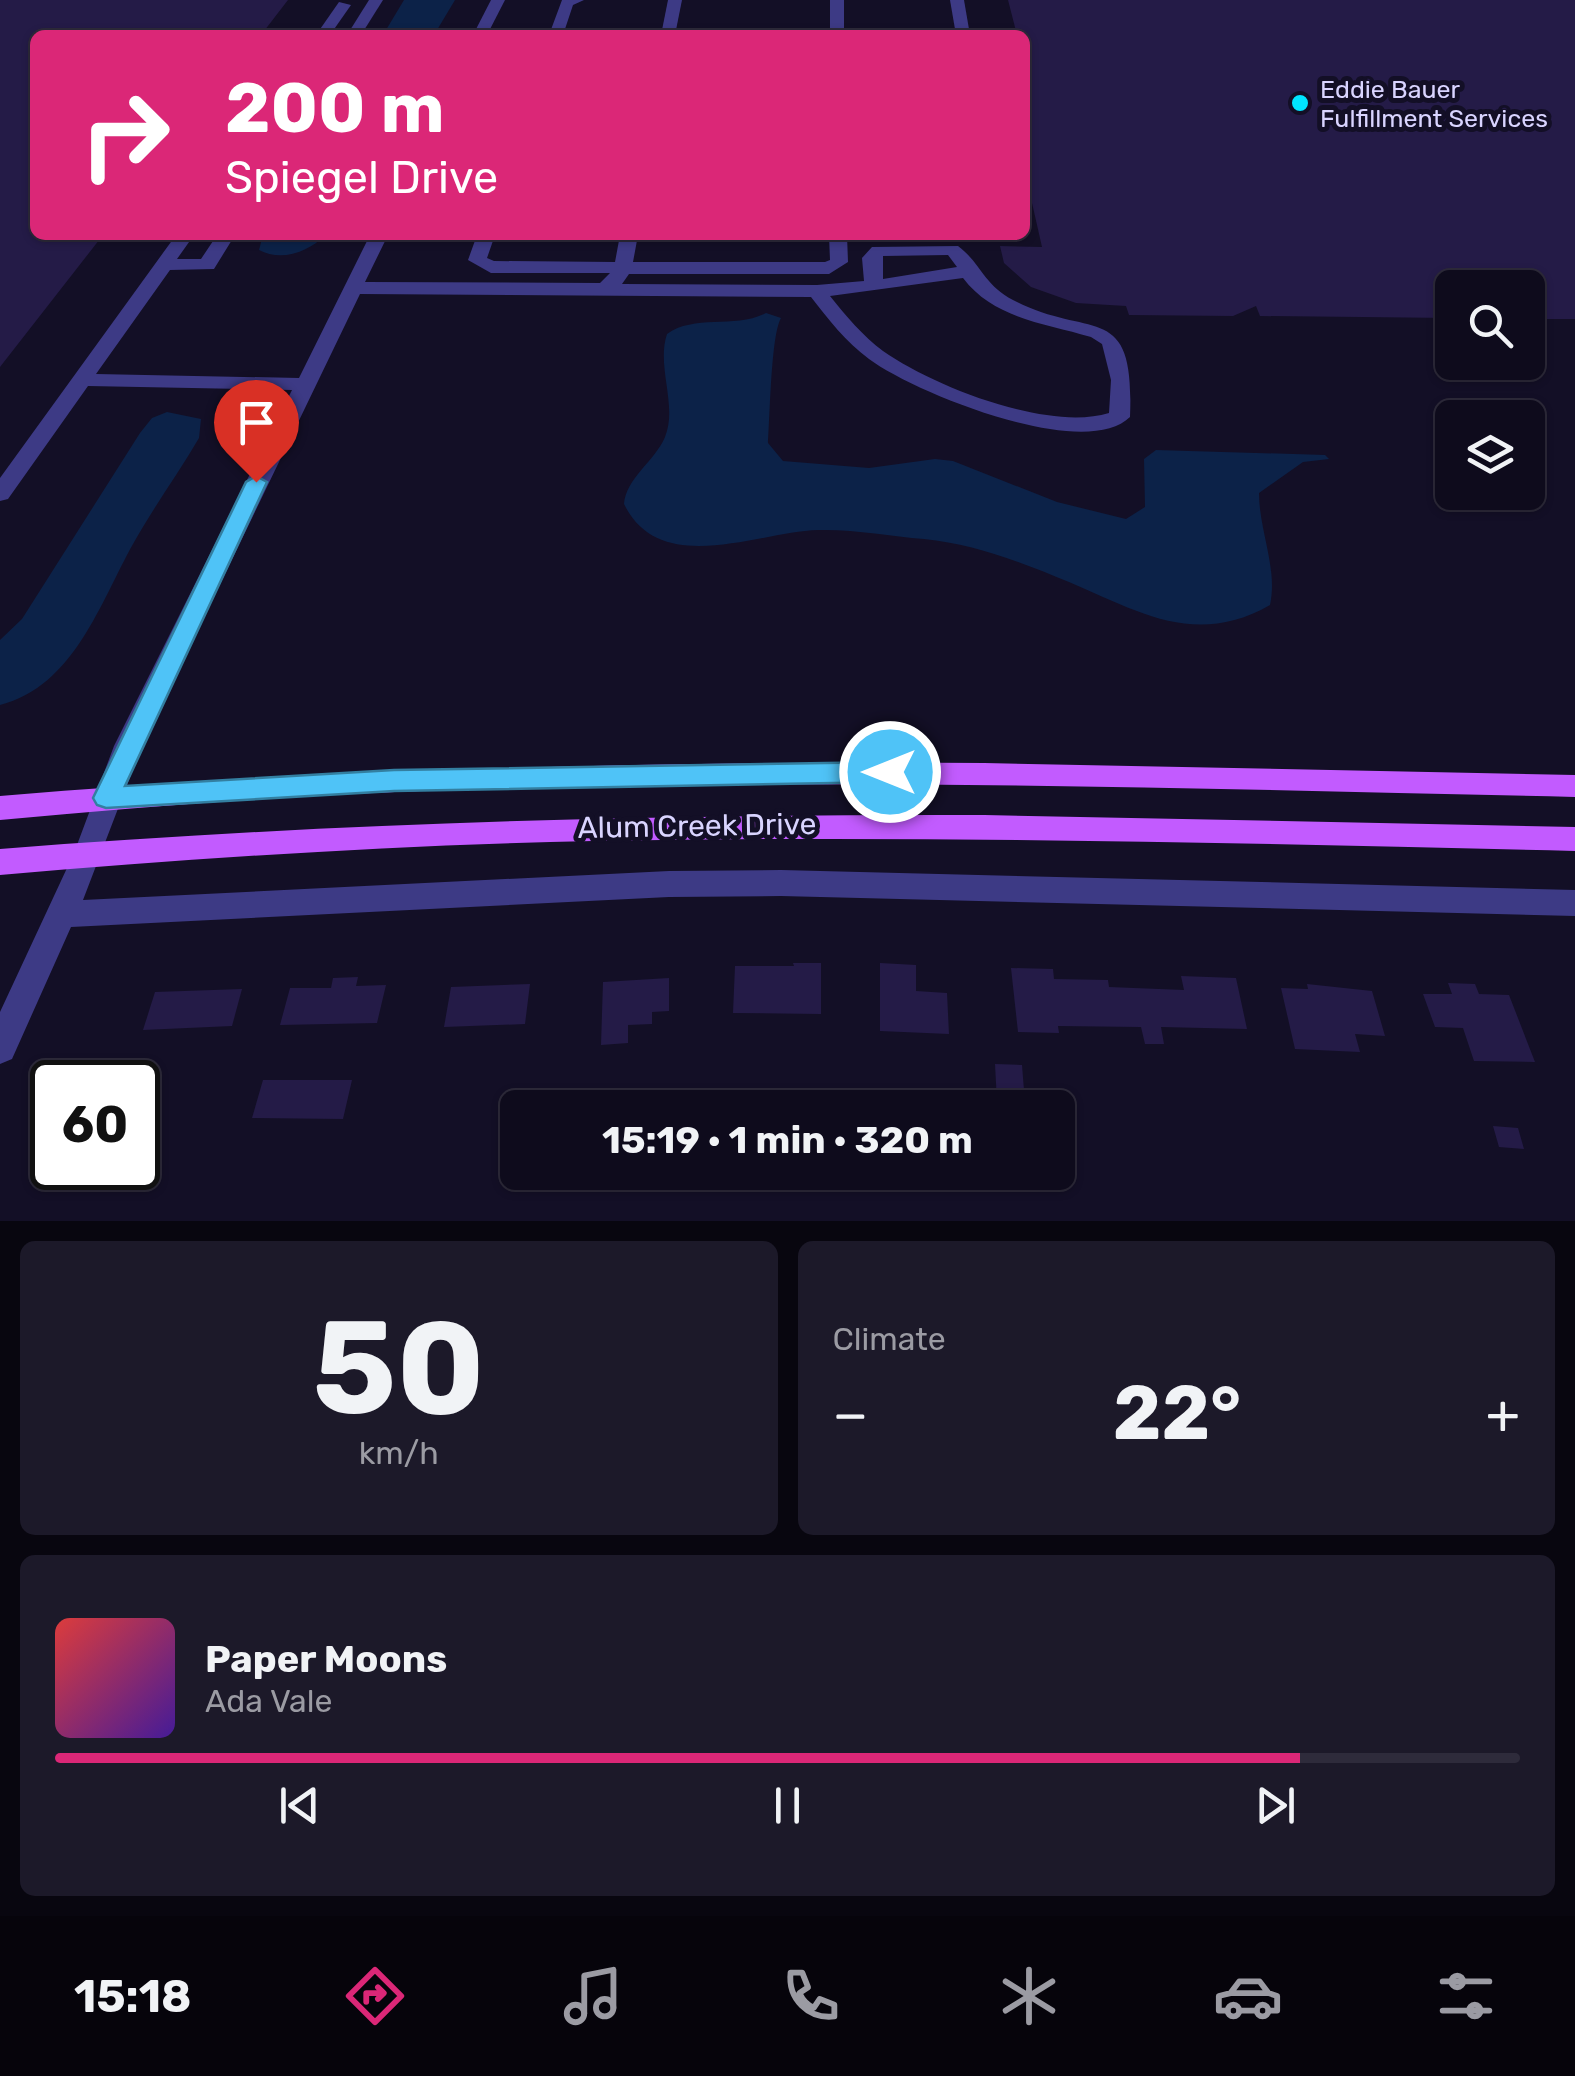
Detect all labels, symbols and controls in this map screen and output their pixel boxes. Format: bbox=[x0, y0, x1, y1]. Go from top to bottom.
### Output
text: 200 m bbox=[225, 67, 445, 150]
icon: right bbox=[60, 70, 190, 200]
place label: Eddie Bauer Fulfillment Services bbox=[1320, 75, 1548, 133]
marker: Eddie Bauer Fulfillment Services bbox=[1289, 92, 1311, 114]
text: Spiegel Drive bbox=[225, 151, 498, 204]
map controls bbox=[1435, 270, 1545, 510]
button: search bbox=[1435, 270, 1545, 380]
pin bbox=[214, 380, 299, 483]
icon: arrive bbox=[229, 395, 284, 450]
button: layers bbox=[1435, 400, 1545, 510]
position arrow bbox=[838, 720, 942, 824]
street label: Alum Creek Drive bbox=[577, 806, 817, 846]
speed limit sign: 60 bbox=[30, 1060, 160, 1190]
text: 15:19 · 1 min · 320 m bbox=[602, 1117, 973, 1163]
text: 50 bbox=[313, 1291, 485, 1446]
text: Climate bbox=[833, 1320, 946, 1358]
text: 22° bbox=[1113, 1369, 1241, 1458]
text: − bbox=[833, 1382, 868, 1447]
text: + bbox=[1486, 1382, 1520, 1447]
text: km/h bbox=[359, 1434, 439, 1472]
text: Paper Moons bbox=[205, 1636, 447, 1682]
text: Ada Vale bbox=[205, 1682, 332, 1720]
icon: previous bbox=[272, 1778, 327, 1833]
icon: pause bbox=[760, 1778, 815, 1833]
icon: next bbox=[1248, 1778, 1303, 1833]
icon: directions bbox=[340, 1961, 410, 2031]
icon: music bbox=[558, 1961, 628, 2031]
icon: phone bbox=[776, 1961, 846, 2031]
icon: climate bbox=[994, 1961, 1064, 2031]
icon: car bbox=[1213, 1961, 1283, 2031]
icon: filters bbox=[1431, 1961, 1501, 2031]
text: 15:18 bbox=[74, 1970, 192, 2023]

